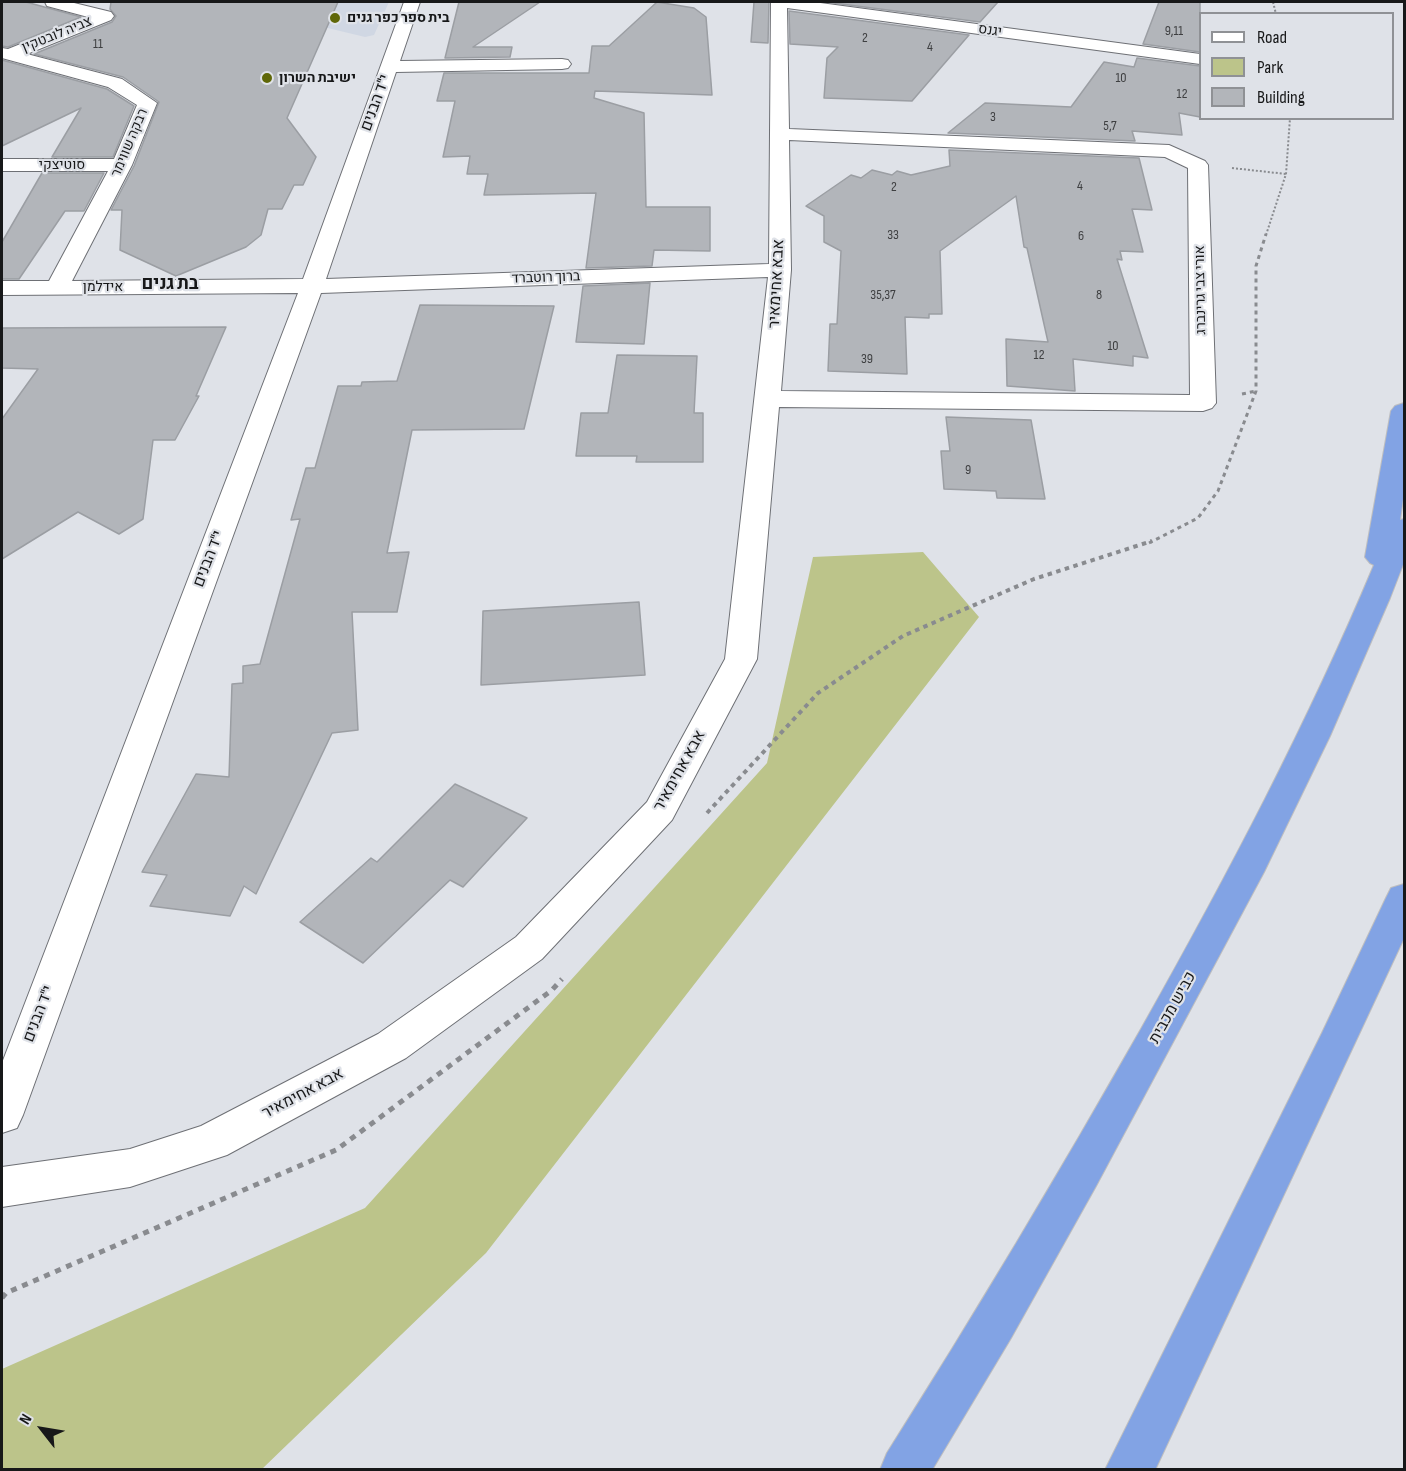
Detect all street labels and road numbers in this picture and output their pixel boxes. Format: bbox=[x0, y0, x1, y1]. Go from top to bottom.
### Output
street label: צביה לובטקין bbox=[20, 13, 94, 57]
street label: יגנס bbox=[977, 21, 1003, 41]
street label: י"ד הבנים bbox=[357, 72, 395, 134]
street label: רבקה שווימר bbox=[108, 106, 152, 180]
street label: סוטיצקי bbox=[39, 157, 85, 173]
street label: אבא אחימאיר bbox=[765, 239, 789, 329]
street label: אורי צבי גרינברג bbox=[1192, 245, 1210, 335]
street label: ברוך רוטברד bbox=[511, 268, 581, 288]
street label: אידלמן bbox=[83, 279, 123, 295]
street label: י"ד הבנים bbox=[189, 528, 229, 590]
street label: אבא אחימאיר bbox=[650, 727, 710, 815]
street label: כביש מכבית bbox=[1145, 969, 1201, 1047]
street label: י"ד הבנים bbox=[19, 983, 59, 1045]
street label: אבא אחימאיר bbox=[259, 1065, 347, 1123]

